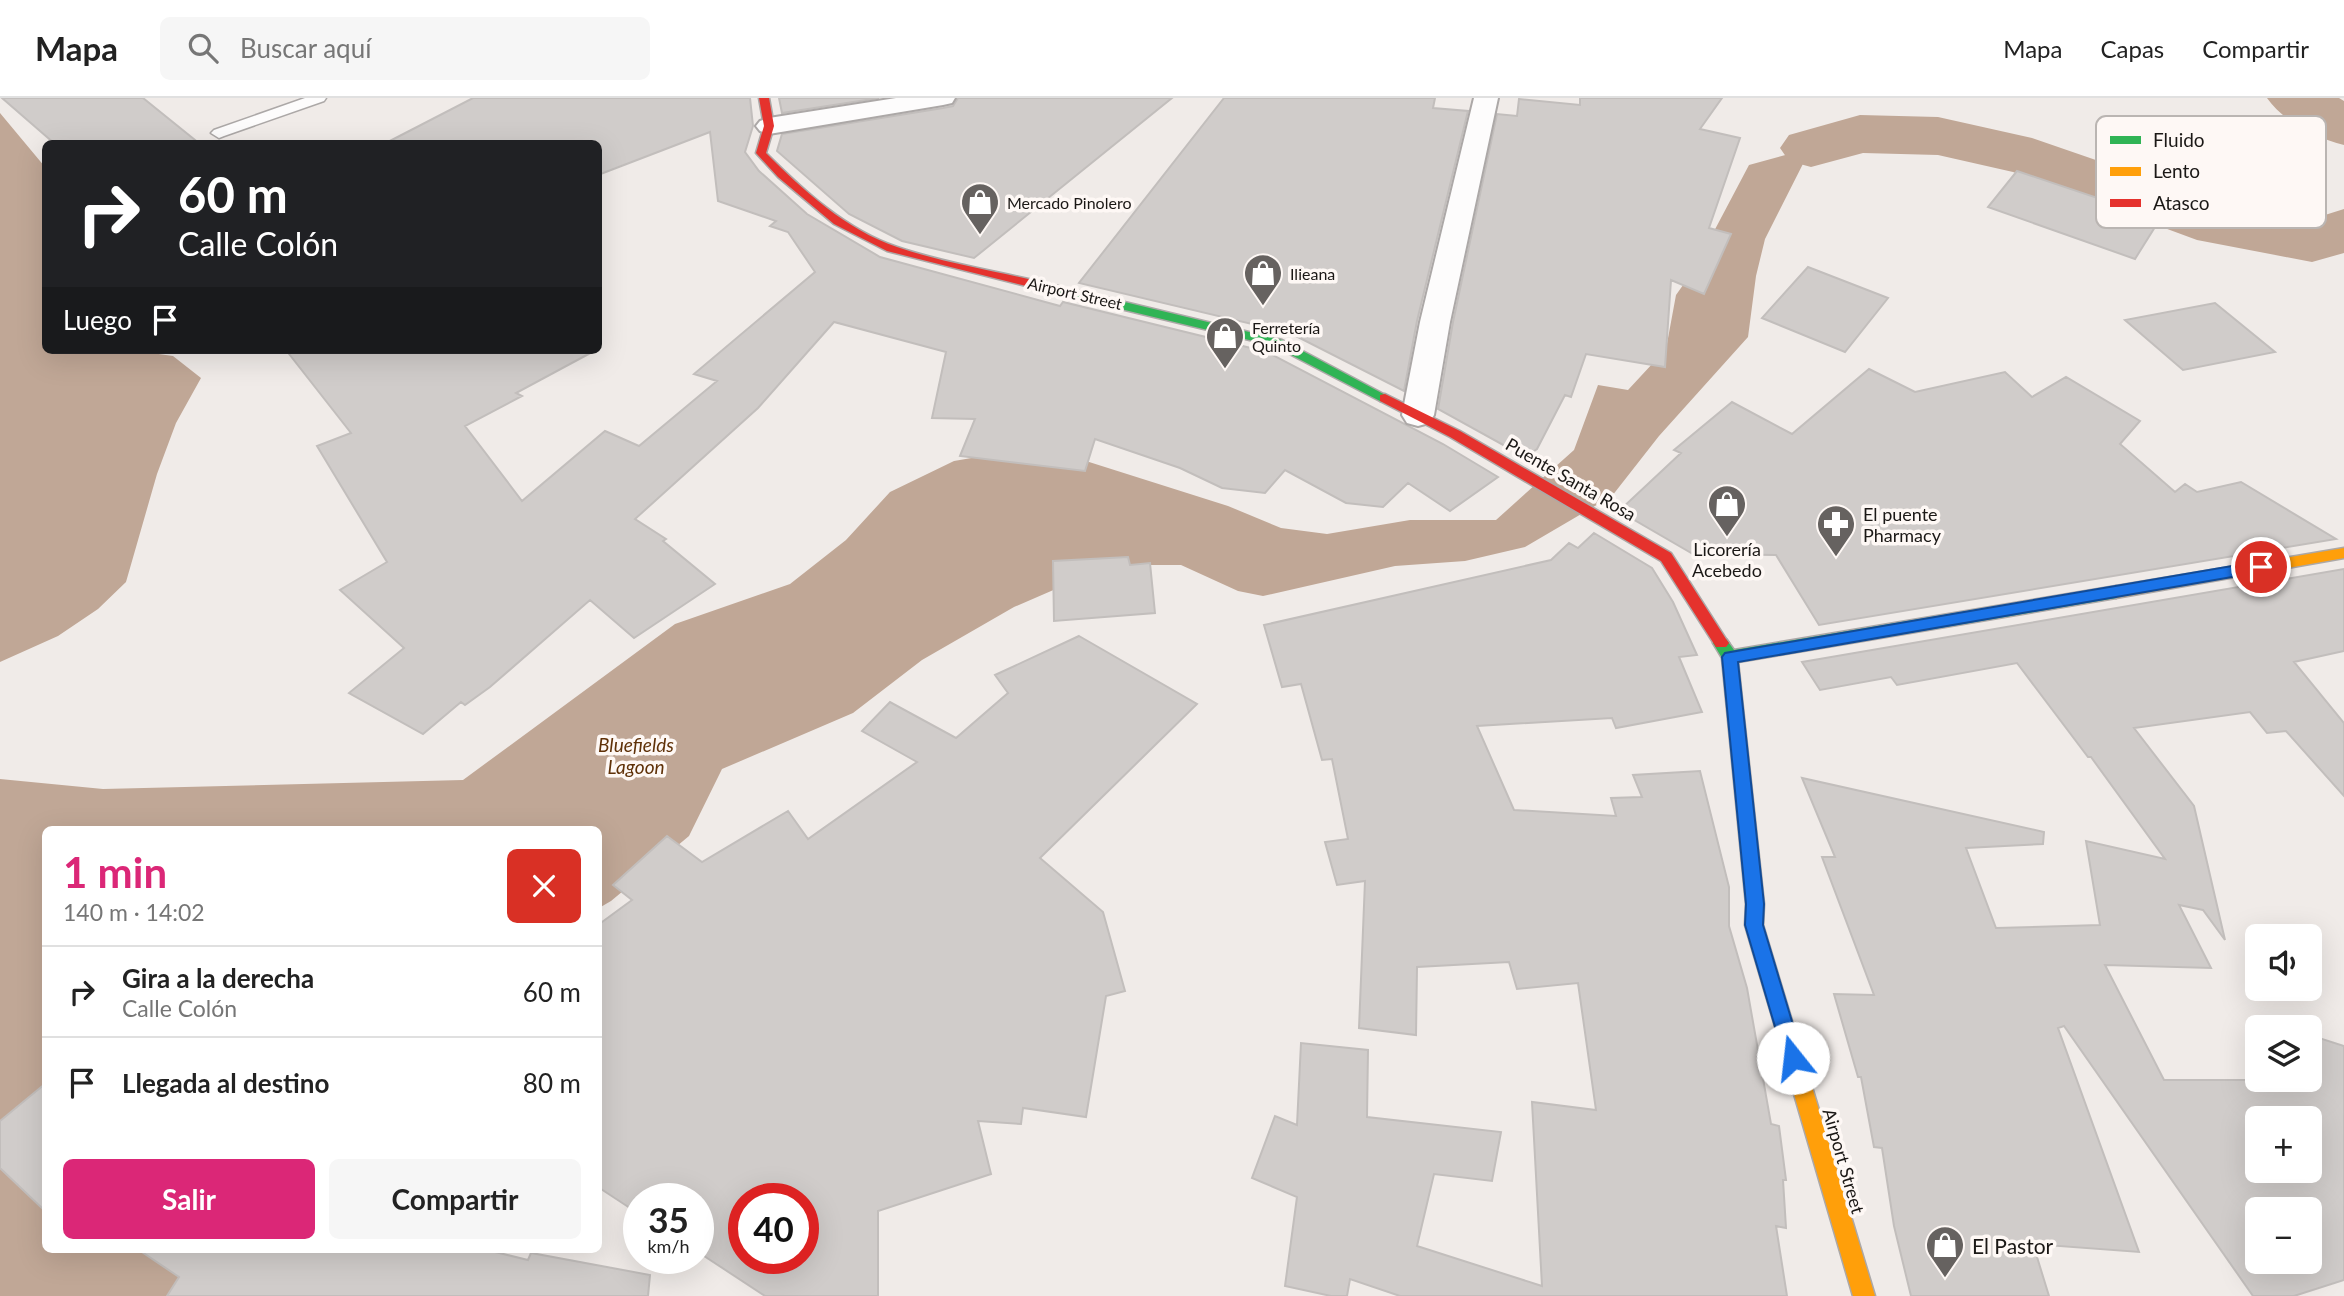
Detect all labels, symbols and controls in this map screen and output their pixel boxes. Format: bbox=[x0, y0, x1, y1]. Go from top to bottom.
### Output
search box bbox=[160, 17, 650, 80]
text: Mapa bbox=[35, 28, 118, 68]
icon: search bbox=[184, 29, 222, 67]
text: Buscar aquí bbox=[240, 32, 371, 64]
text: Mapa bbox=[2003, 34, 2062, 63]
text: Capas bbox=[2100, 34, 2164, 63]
text: Compartir bbox=[2202, 34, 2309, 63]
legend bbox=[2096, 116, 2326, 228]
text: Fluido bbox=[2153, 128, 2205, 151]
text: Lento bbox=[2153, 159, 2200, 182]
text: 60 m bbox=[178, 165, 288, 223]
icon: right bbox=[63, 168, 154, 259]
shop icon: Mercado Pinolero bbox=[959, 181, 1001, 236]
text: Atasco bbox=[2153, 191, 2209, 214]
place label: Mercado Pinolero bbox=[1007, 193, 1131, 212]
text: Calle Colón bbox=[178, 224, 338, 263]
shop icon: Ilieana bbox=[1242, 252, 1284, 307]
place label: Ilieana bbox=[1290, 264, 1335, 283]
street label: Airport Street bbox=[1026, 273, 1124, 313]
icon: arrive bbox=[146, 301, 184, 339]
text: Luego bbox=[63, 304, 132, 336]
shop icon: Ferretería Quinto bbox=[1204, 315, 1246, 370]
place label: Ferretería Quinto bbox=[1252, 318, 1320, 355]
street label: Puente Santa Rosa bbox=[1502, 433, 1640, 525]
shop icon: Licorería Acebedo bbox=[1706, 483, 1748, 538]
pharmacy icon: El puente Pharmacy bbox=[1815, 503, 1857, 558]
place label: El puente Pharmacy bbox=[1863, 503, 1942, 546]
pin bbox=[2231, 537, 2291, 597]
place label: Licorería Acebedo bbox=[1692, 538, 1762, 581]
icon: arrive bbox=[2242, 548, 2280, 586]
water label: Bluefields Lagoon bbox=[598, 733, 674, 778]
text: 1 min bbox=[63, 847, 167, 897]
button: close bbox=[507, 849, 581, 923]
text: 140 m · 14:02 bbox=[63, 898, 205, 926]
map controls bbox=[2245, 924, 2322, 1274]
button: sound bbox=[2245, 924, 2322, 1001]
text: Gira a la derecha bbox=[122, 962, 314, 994]
icon: right bbox=[63, 973, 101, 1011]
text: 60 m bbox=[523, 976, 581, 1008]
text: Calle Colón bbox=[122, 994, 237, 1022]
button: layers bbox=[2245, 1015, 2322, 1092]
position arrow bbox=[1756, 1021, 1830, 1095]
icon: arrive bbox=[63, 1064, 101, 1102]
text: Llegada al destino bbox=[122, 1067, 329, 1099]
text: 80 m bbox=[523, 1067, 581, 1099]
street label: Airport Street bbox=[1818, 1106, 1870, 1217]
button: + bbox=[2245, 1106, 2322, 1183]
button: Salir bbox=[63, 1159, 315, 1239]
button: Compartir bbox=[329, 1159, 581, 1239]
speed limit sign: 40 bbox=[728, 1183, 819, 1274]
button: − bbox=[2245, 1197, 2322, 1274]
text: 35 bbox=[648, 1198, 689, 1240]
shop icon: El Pastor bbox=[1924, 1224, 1966, 1279]
place label: El Pastor bbox=[1972, 1233, 2054, 1258]
text: km/h bbox=[647, 1235, 690, 1257]

